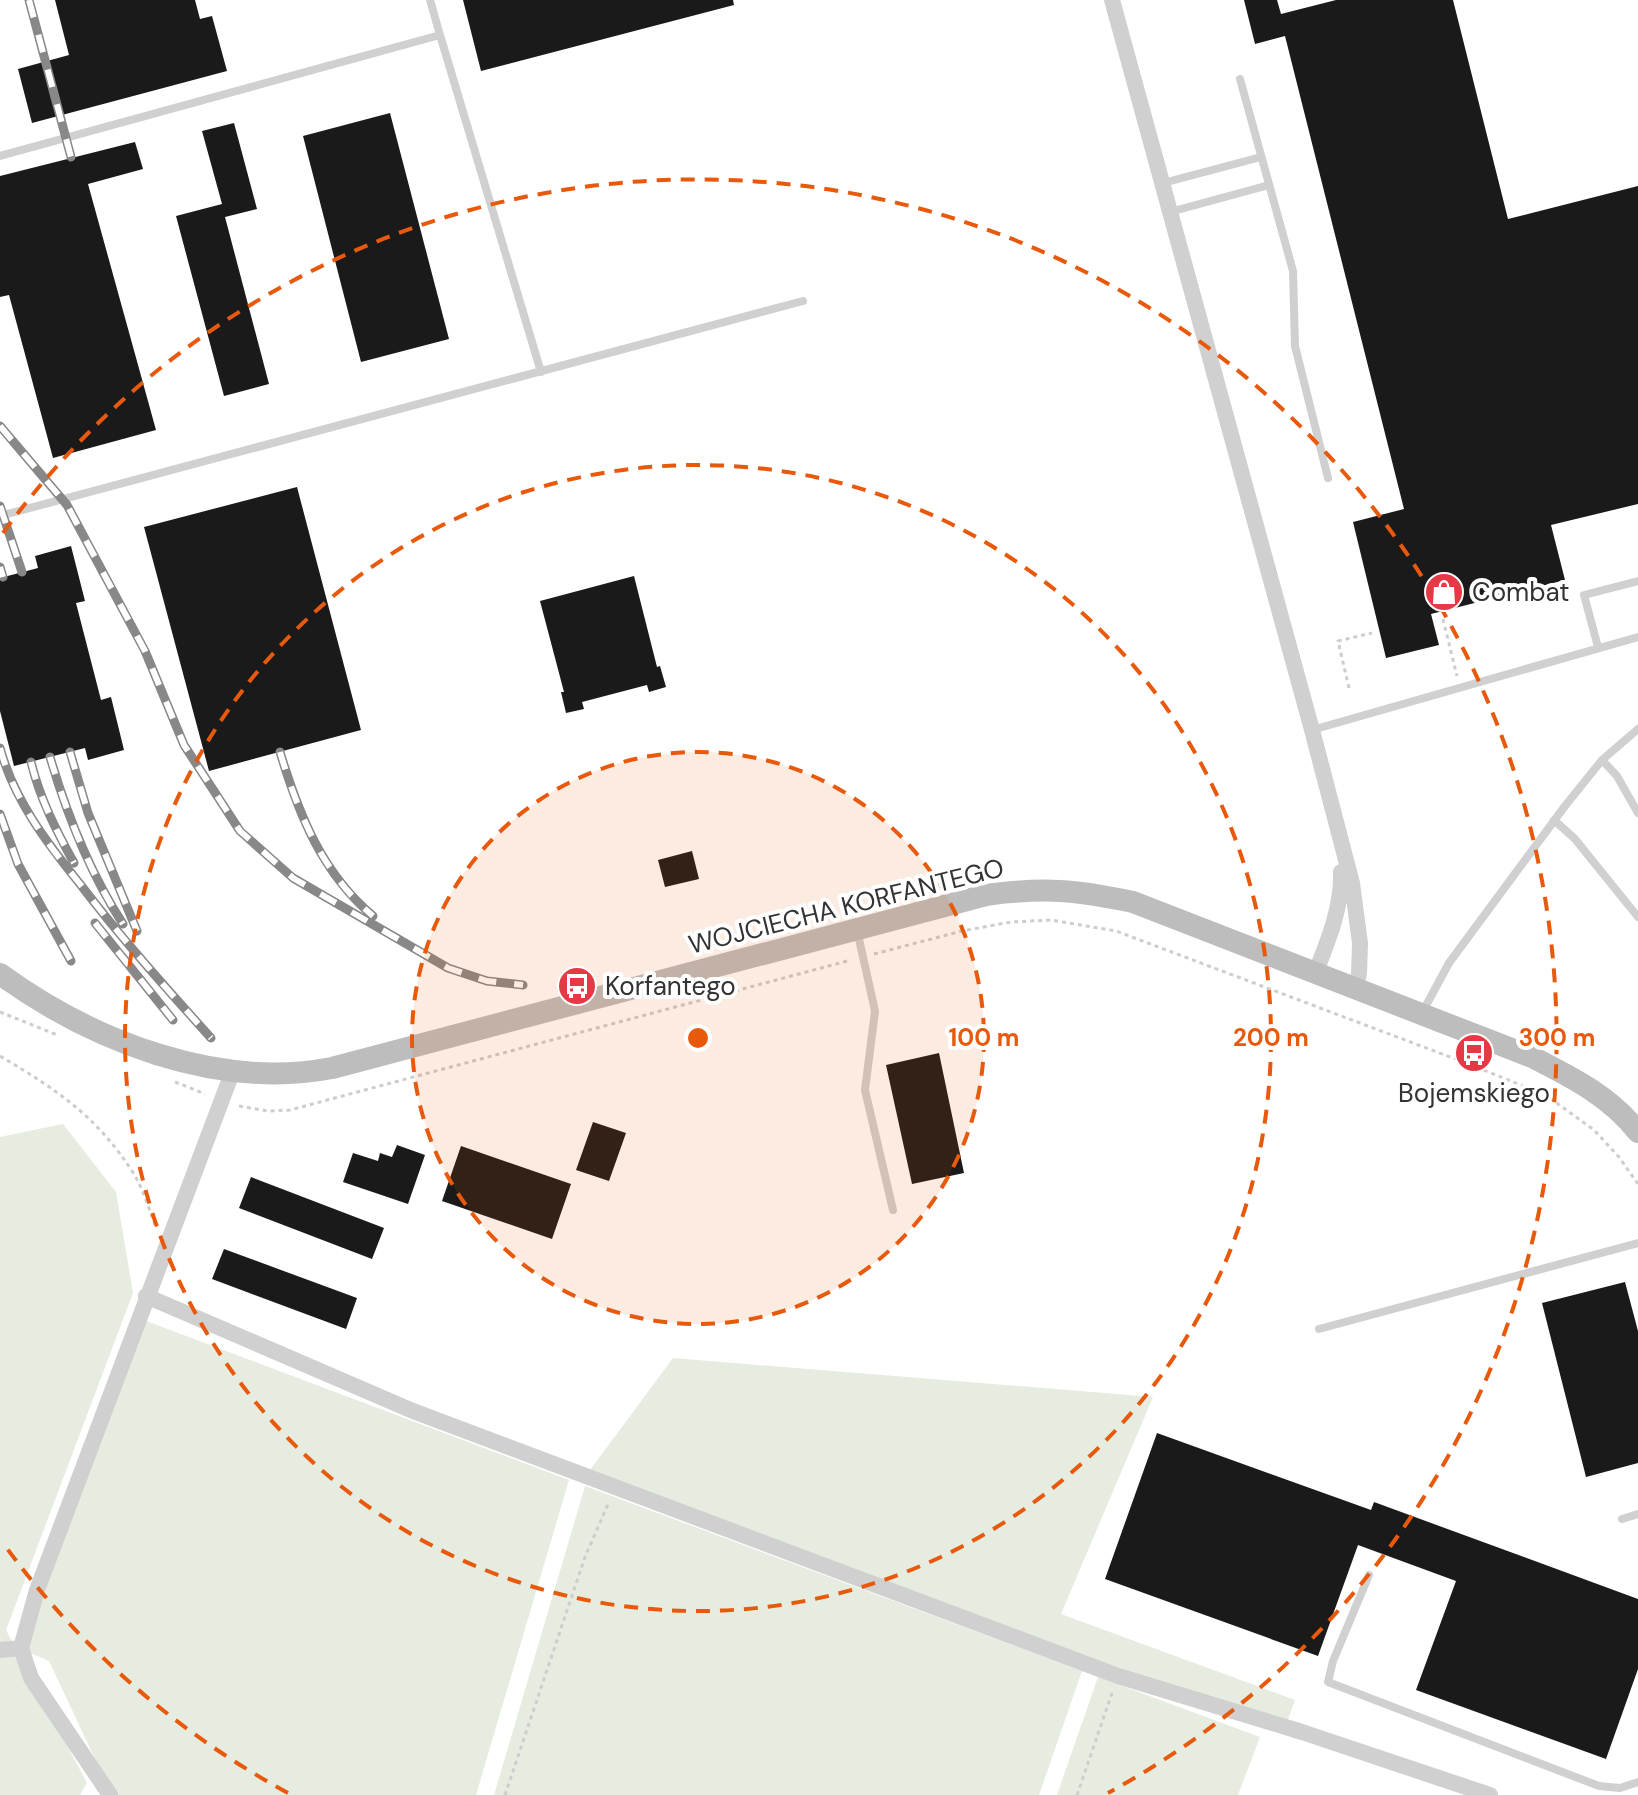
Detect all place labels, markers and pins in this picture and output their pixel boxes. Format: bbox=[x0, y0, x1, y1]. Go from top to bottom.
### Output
shop icon: Combat bbox=[1423, 571, 1465, 613]
place label: Combat bbox=[1472, 575, 1569, 609]
bus stop icon: Korfantego bbox=[556, 965, 598, 1007]
place label: Korfantego bbox=[605, 969, 736, 1003]
centre of rings bbox=[684, 1024, 712, 1052]
bus stop icon: Bojemskiego bbox=[1453, 1032, 1495, 1074]
place label: Bojemskiego bbox=[1398, 1076, 1550, 1110]

